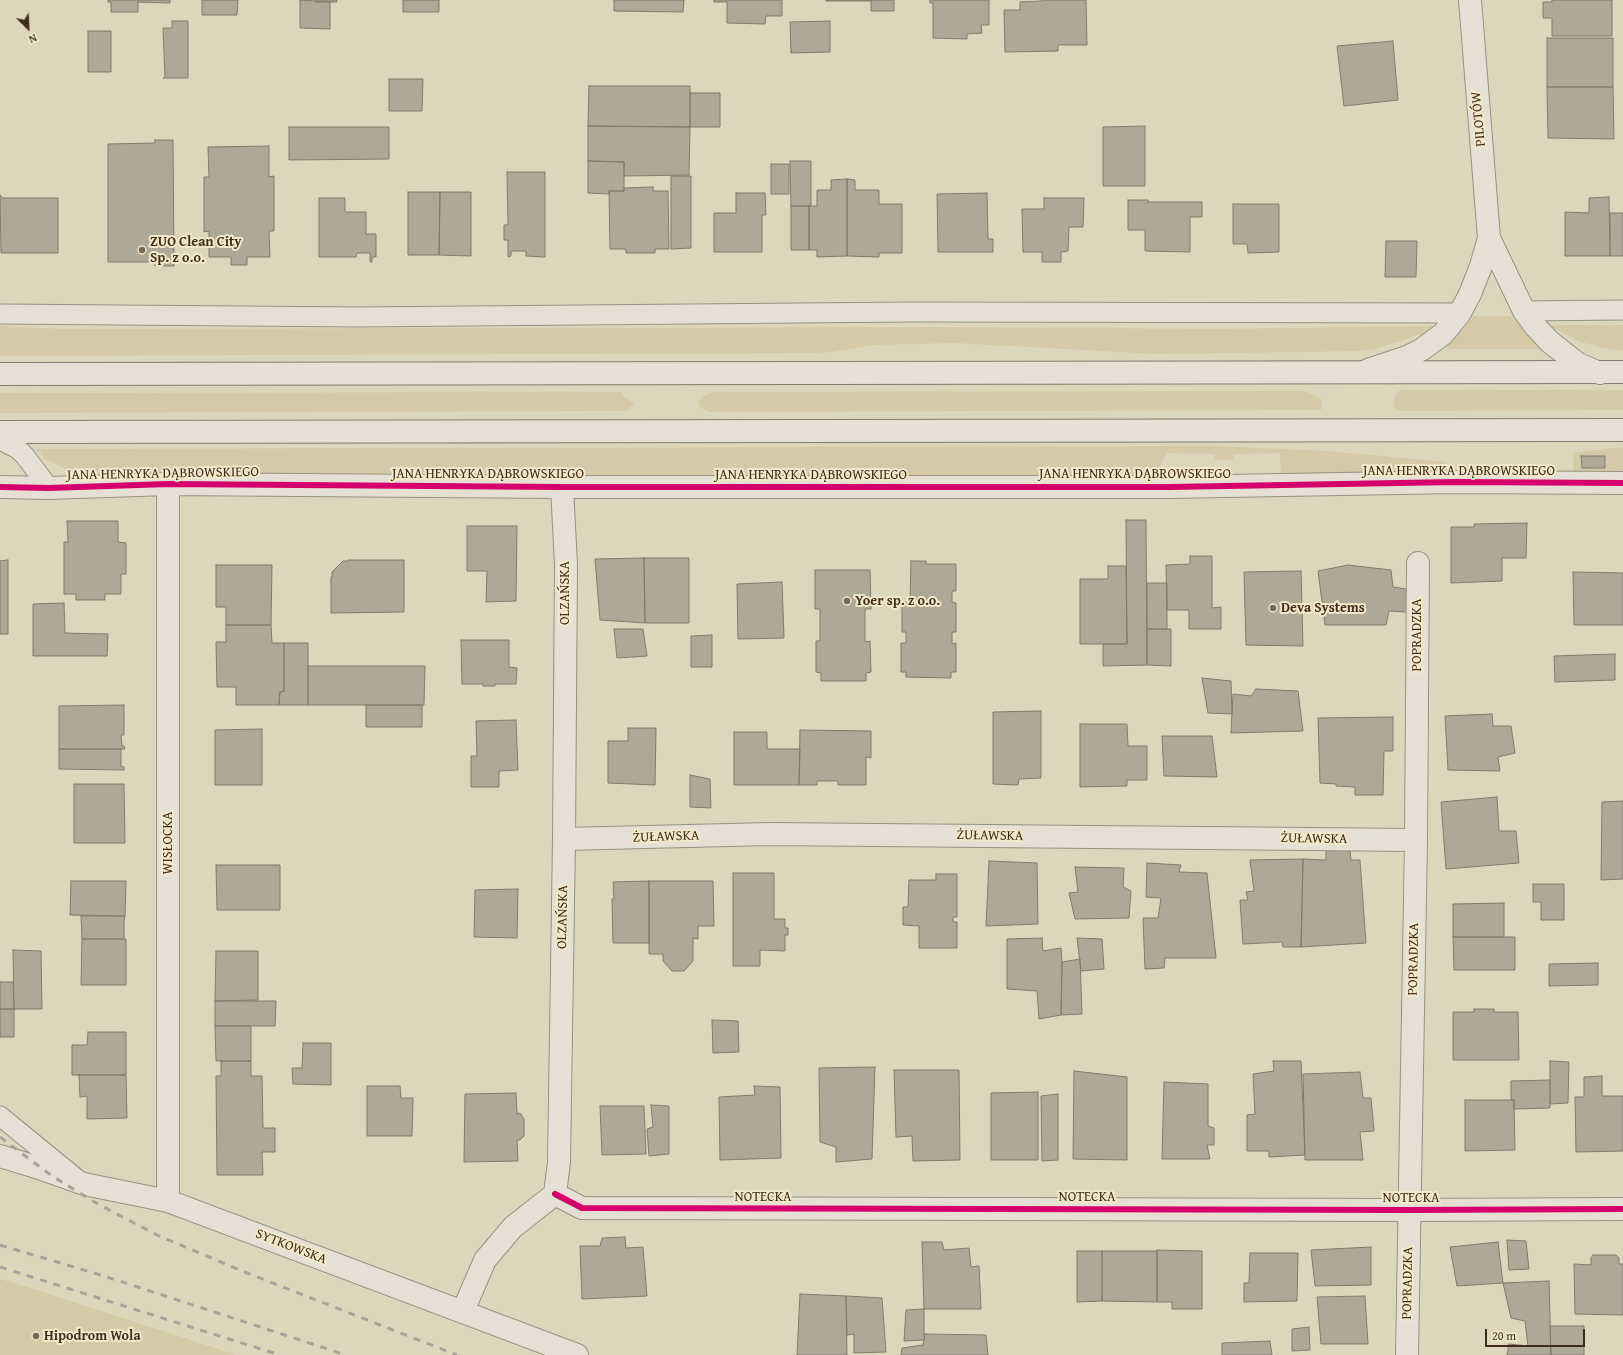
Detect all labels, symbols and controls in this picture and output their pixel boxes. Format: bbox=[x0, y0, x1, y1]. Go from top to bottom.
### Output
north arrow bbox=[8, 8, 48, 48]
text: N bbox=[26, 30, 40, 48]
street label: PILOTÓW bbox=[1468, 91, 1490, 147]
place label: ZUO Clean City Sp. z o.o. bbox=[150, 234, 241, 266]
marker: ZUO Clean City Sp. z o.o. bbox=[137, 245, 147, 255]
street label: JANA HENRYKA DĄBROWSKIEGO bbox=[1363, 463, 1555, 479]
street label: JANA HENRYKA DĄBROWSKIEGO bbox=[67, 464, 259, 484]
street label: JANA HENRYKA DĄBROWSKIEGO bbox=[392, 466, 584, 482]
street label: JANA HENRYKA DĄBROWSKIEGO bbox=[1039, 466, 1231, 482]
street label: JANA HENRYKA DĄBROWSKIEGO bbox=[715, 467, 907, 483]
street label: OLZAŃSKA bbox=[557, 561, 573, 625]
place label: Yoer sp. z o.o. bbox=[855, 593, 940, 609]
marker: Yoer sp. z o.o. bbox=[842, 596, 852, 606]
street label: POPRADZKA bbox=[1409, 599, 1425, 671]
place label: Deva Systems bbox=[1281, 600, 1365, 616]
marker: Deva Systems bbox=[1268, 603, 1278, 613]
street label: WISŁOCKA bbox=[160, 812, 176, 874]
street label: ŻUŁAWSKA bbox=[632, 827, 700, 847]
street label: ŻUŁAWSKA bbox=[957, 827, 1023, 845]
street label: ŻUŁAWSKA bbox=[1281, 830, 1347, 848]
street label: OLZAŃSKA bbox=[554, 885, 572, 949]
street label: POPRADZKA bbox=[1405, 922, 1423, 996]
street label: NOTECKA bbox=[735, 1189, 791, 1205]
street label: NOTECKA bbox=[1059, 1189, 1115, 1205]
street label: NOTECKA bbox=[1383, 1190, 1439, 1206]
street label: SYTKOWSKA bbox=[253, 1226, 329, 1268]
street label: POPRADZKA bbox=[1399, 1246, 1417, 1320]
scale bar bbox=[1487, 1321, 1587, 1347]
text: 20 m bbox=[1492, 1327, 1516, 1344]
place label: Hipodrom Wola bbox=[44, 1328, 141, 1344]
marker: Hipodrom Wola bbox=[31, 1331, 41, 1341]

